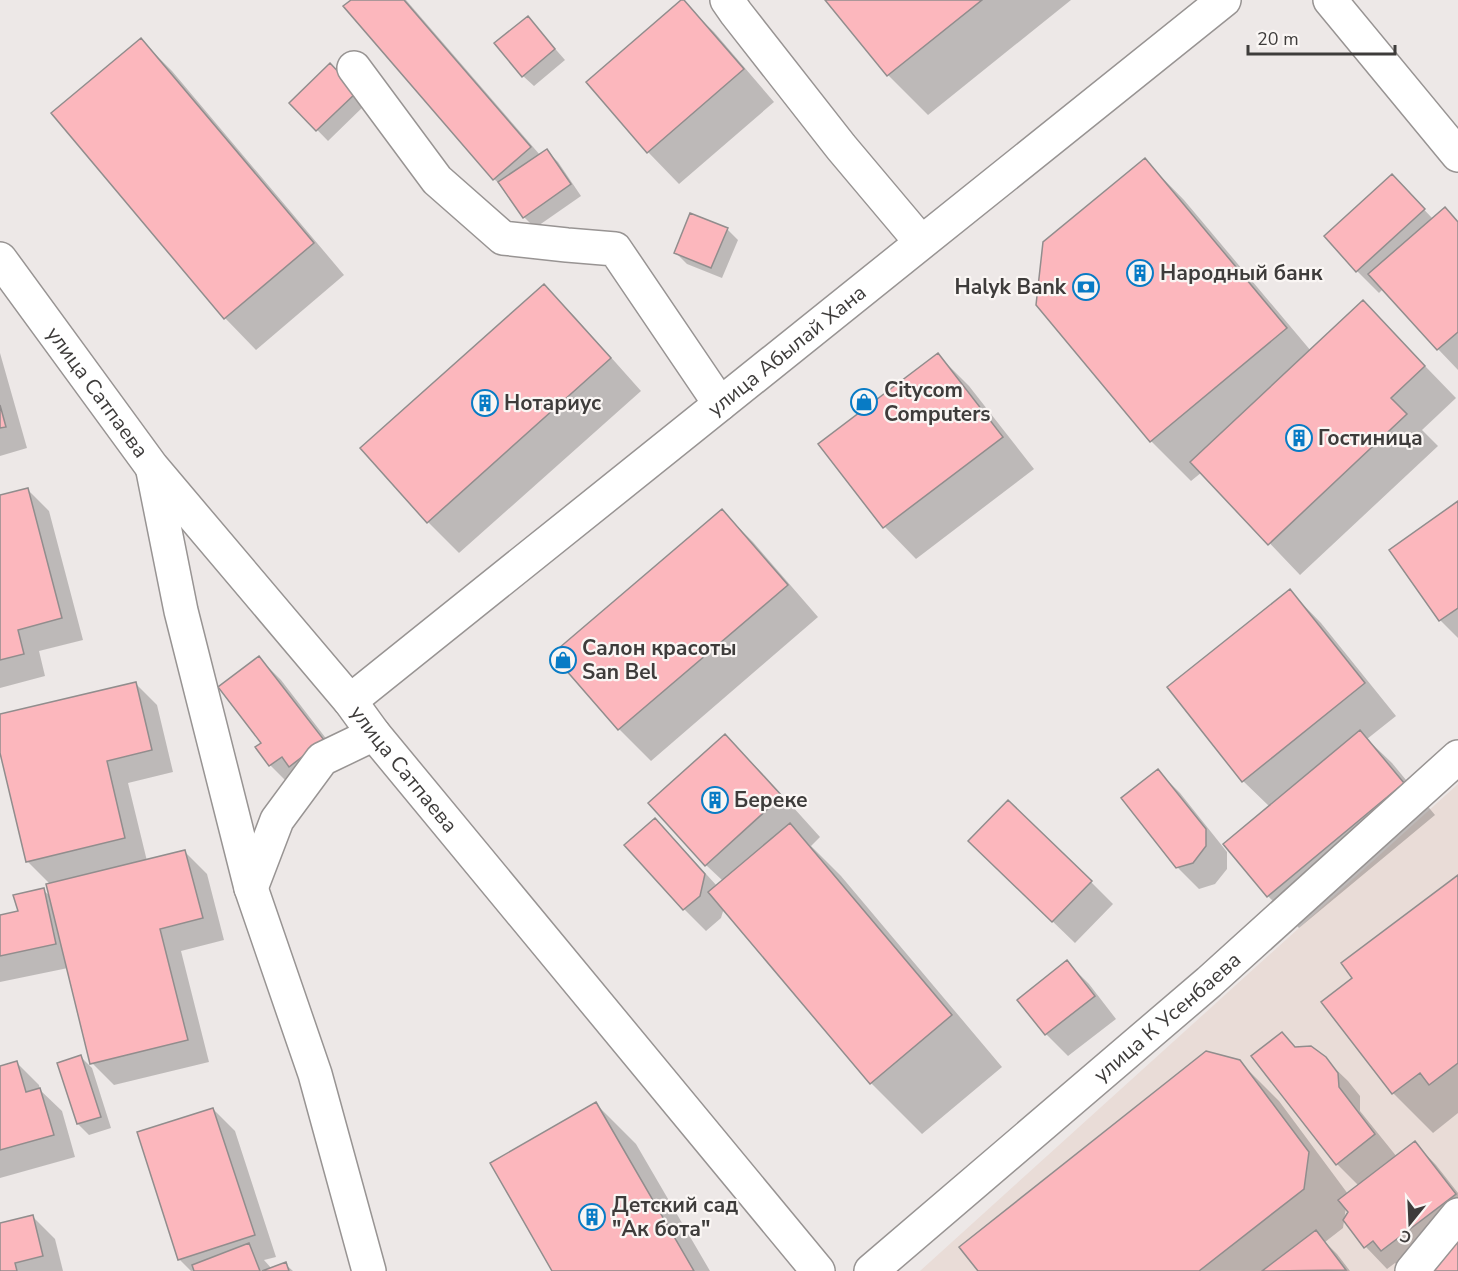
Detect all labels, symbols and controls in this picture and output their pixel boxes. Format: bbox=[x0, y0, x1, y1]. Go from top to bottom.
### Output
scale bar bbox=[1248, 18, 1395, 56]
text: 20 m bbox=[1257, 27, 1299, 51]
building icon: Народный банк bbox=[1125, 258, 1155, 288]
place label: Народный банк bbox=[1160, 259, 1323, 287]
bank icon: Halyk Bank bbox=[1071, 272, 1101, 302]
place label: Halyk Bank bbox=[954, 273, 1067, 301]
street label: улица Абылай Хана bbox=[702, 278, 872, 423]
street label: улица Сатпаева bbox=[40, 321, 155, 464]
place label: Citycom Computers bbox=[884, 376, 991, 428]
shop icon: Citycom Computers bbox=[849, 387, 879, 417]
building icon: Нотариус bbox=[470, 388, 500, 418]
place label: Нотариус bbox=[504, 389, 601, 417]
building icon: Гостиница bbox=[1284, 423, 1314, 453]
place label: Гостиница bbox=[1318, 424, 1423, 452]
place label: Салон красоты San Bel bbox=[582, 634, 736, 686]
shop icon: Салон красоты San Bel bbox=[548, 645, 578, 675]
street label: улица Сатпаева bbox=[344, 700, 464, 839]
building icon: Береке bbox=[700, 785, 730, 815]
place label: Береке bbox=[734, 786, 808, 814]
street label: улица К Усенбаева bbox=[1088, 946, 1247, 1089]
place label: Детский сад "Ак бота" bbox=[612, 1191, 738, 1243]
north arrow bbox=[1380, 1193, 1440, 1253]
building icon: Детский сад "Ак бота" bbox=[577, 1202, 607, 1232]
text: С bbox=[1397, 1224, 1414, 1248]

